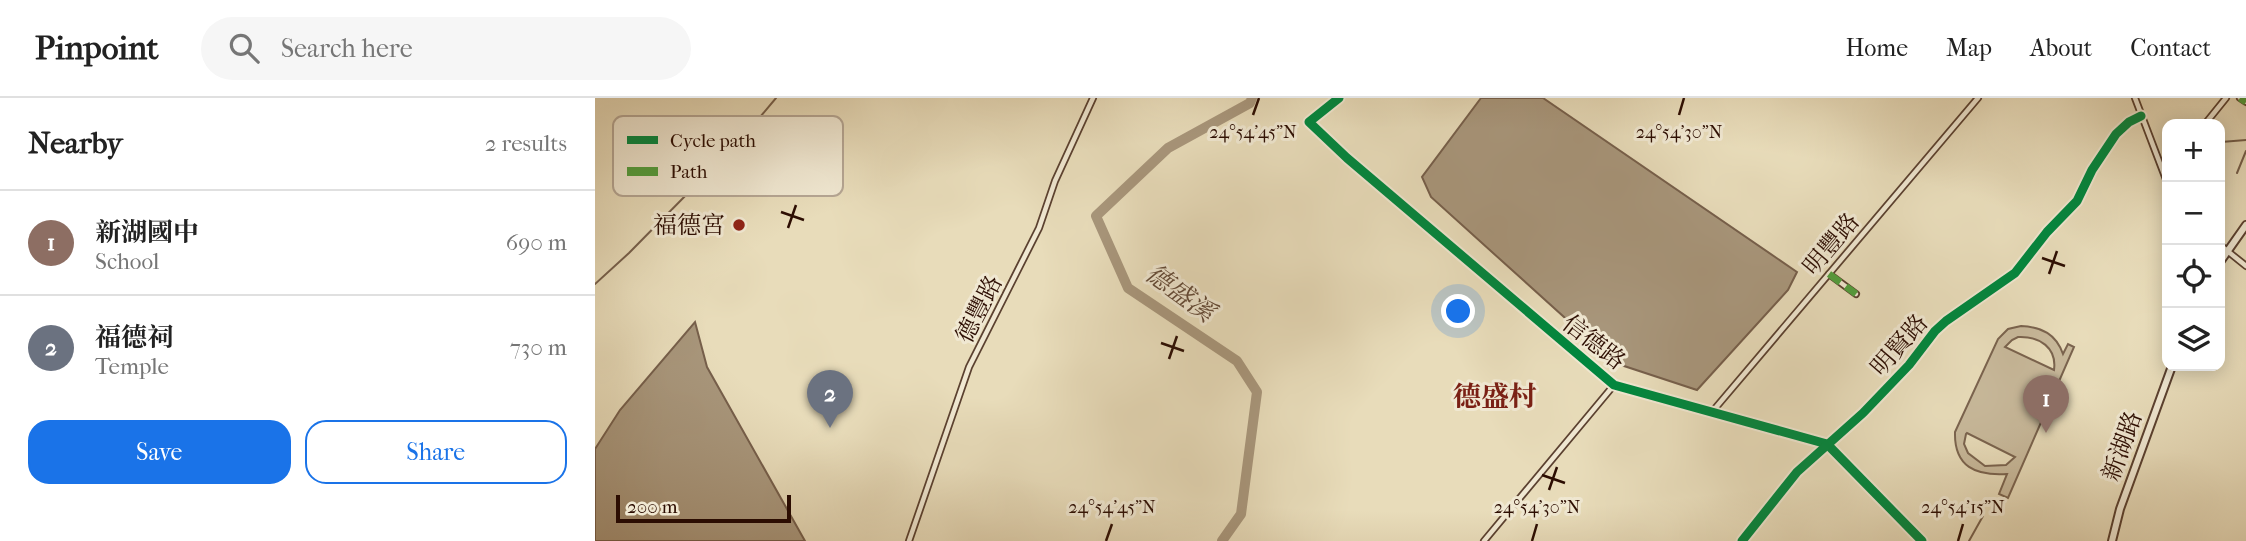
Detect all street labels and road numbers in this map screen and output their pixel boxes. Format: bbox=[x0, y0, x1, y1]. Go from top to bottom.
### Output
street label: 明豐路 bbox=[1797, 207, 1865, 281]
street label: 德豐路 bbox=[950, 271, 1008, 347]
street label: 信德路 bbox=[1557, 309, 1631, 375]
street label: 明賢路 bbox=[1865, 309, 1933, 381]
street label: 新湖路 bbox=[2097, 407, 2147, 485]

